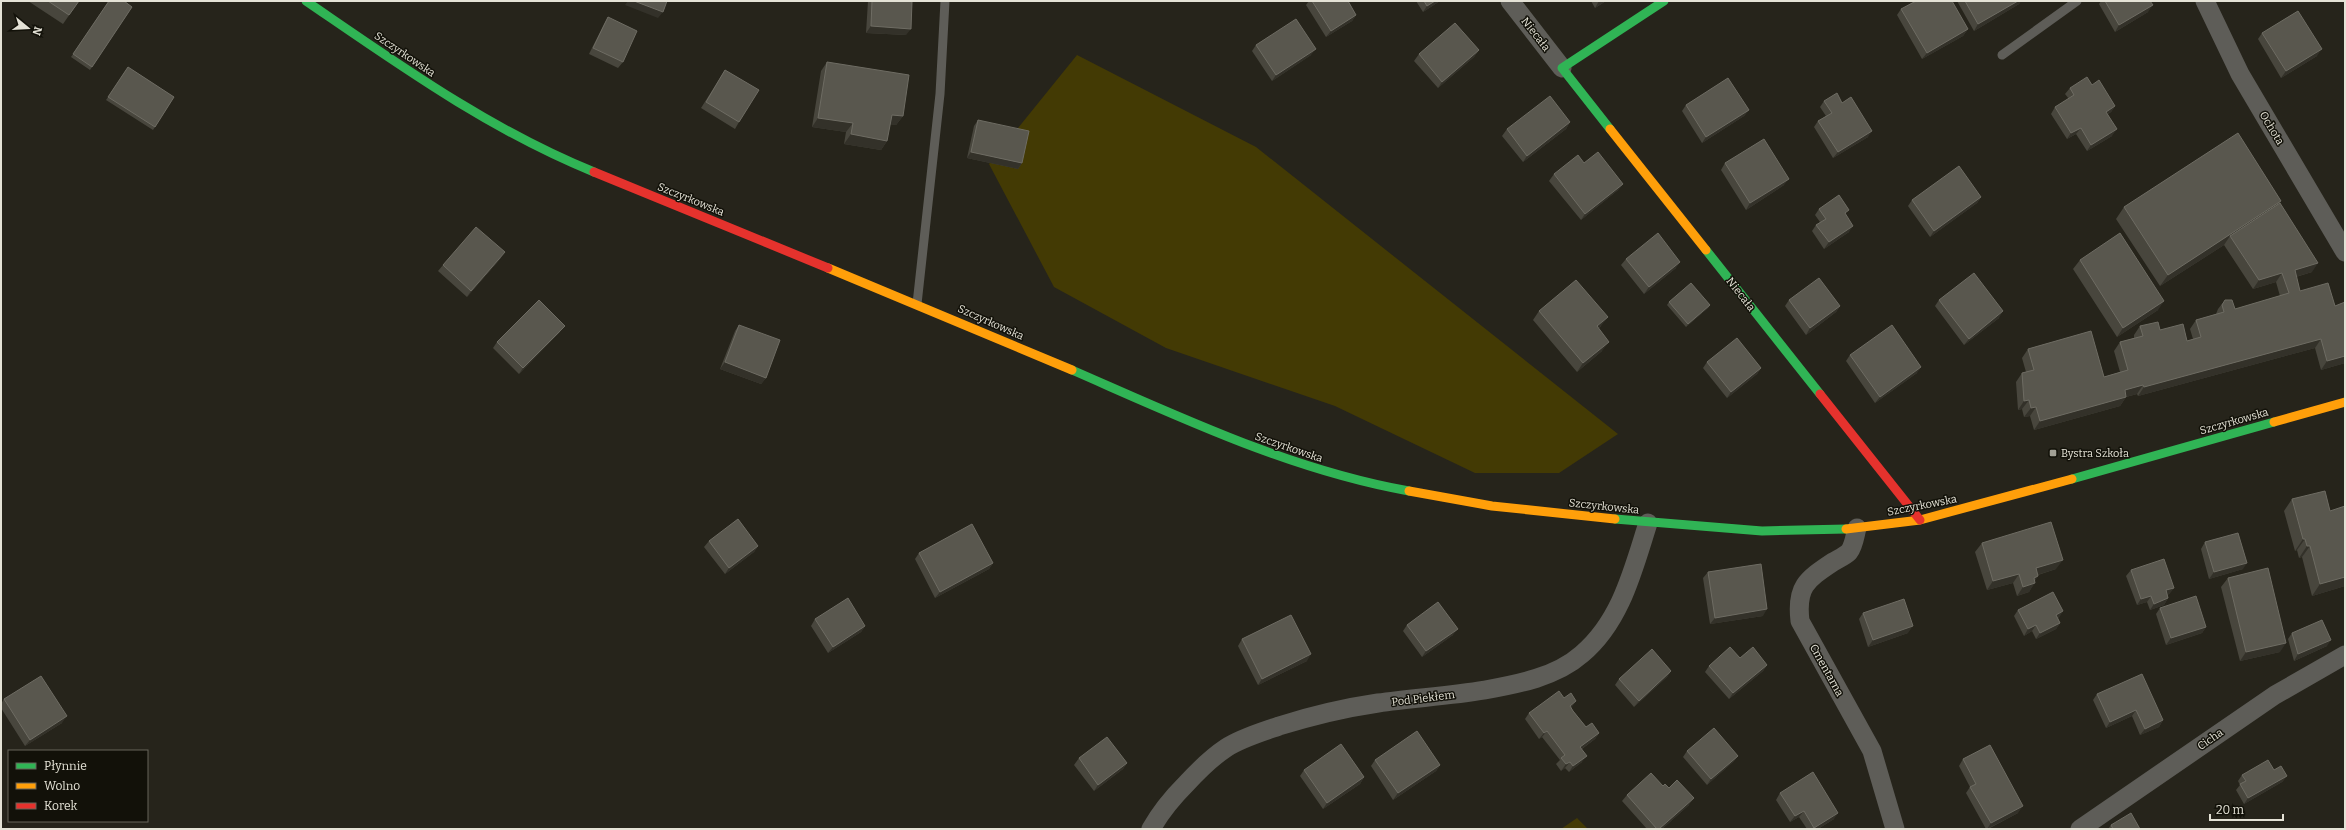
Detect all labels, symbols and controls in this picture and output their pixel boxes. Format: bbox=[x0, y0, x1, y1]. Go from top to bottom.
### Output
north arrow bbox=[8, 8, 48, 48]
street label: Niecała bbox=[1518, 15, 1553, 54]
text: N bbox=[29, 25, 45, 37]
street label: Szczyrkowska bbox=[372, 29, 438, 80]
street label: Ochota bbox=[2257, 109, 2287, 147]
street label: Szczyrkowska bbox=[656, 180, 726, 219]
street label: Niecała bbox=[1723, 275, 1758, 314]
street label: Szczyrkowska bbox=[956, 302, 1026, 343]
street label: Szczyrkowska bbox=[2198, 405, 2270, 437]
street label: Szczyrkowska bbox=[1253, 430, 1324, 465]
place label: Bystra Szkoła bbox=[2061, 447, 2129, 460]
marker: Bystra Szkoła bbox=[2048, 448, 2058, 458]
street label: Szczyrkowska bbox=[1886, 492, 1958, 519]
street label: Szczyrkowska bbox=[1568, 496, 1640, 517]
street label: Cmentarna bbox=[1807, 642, 1846, 699]
street label: Pod Piekłem bbox=[1391, 688, 1456, 709]
street label: Cicha bbox=[2195, 726, 2226, 753]
legend bbox=[8, 750, 148, 822]
text: Płynnie bbox=[44, 759, 87, 773]
text: Wolno bbox=[44, 779, 80, 793]
scale bar bbox=[2210, 796, 2283, 822]
text: Korek bbox=[44, 799, 77, 813]
text: 20 m bbox=[2216, 803, 2245, 817]

